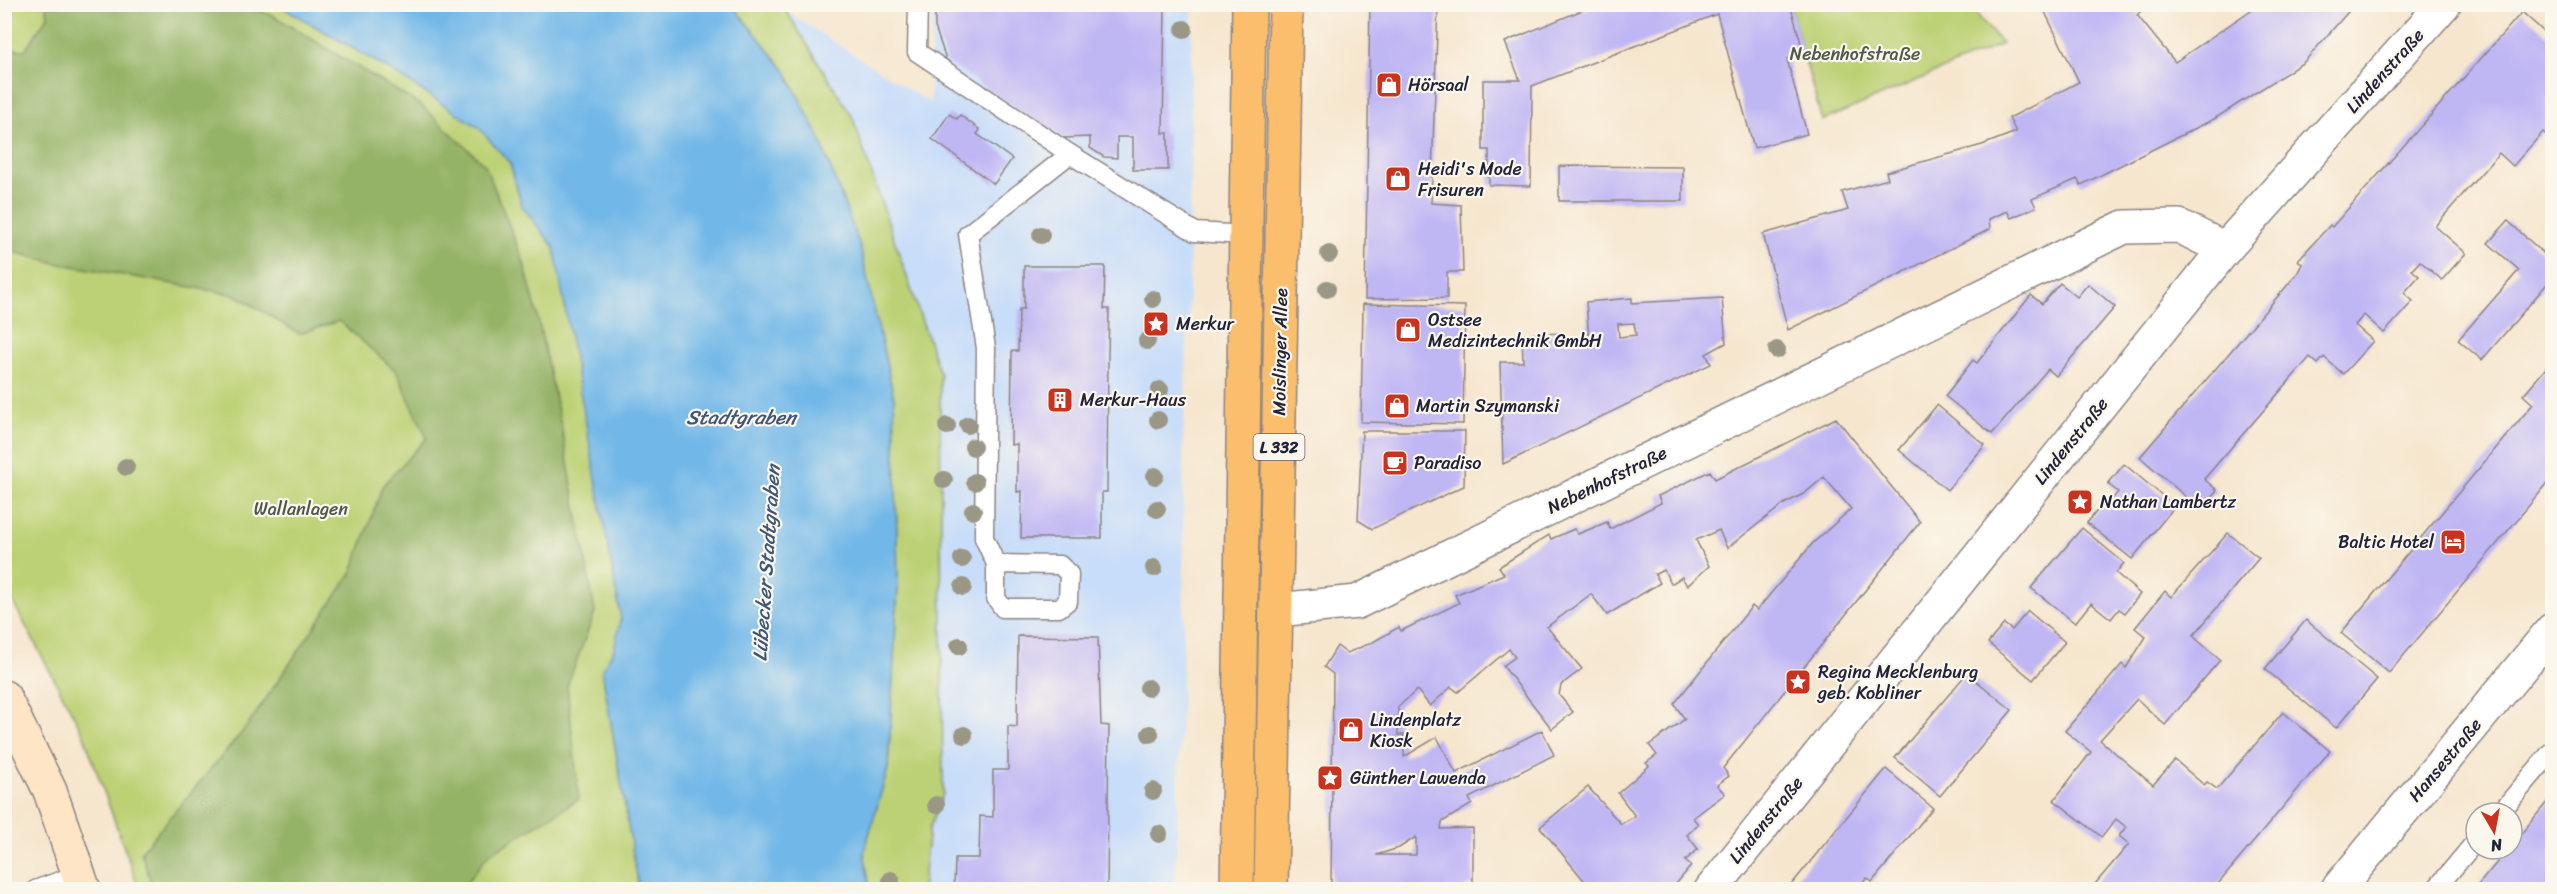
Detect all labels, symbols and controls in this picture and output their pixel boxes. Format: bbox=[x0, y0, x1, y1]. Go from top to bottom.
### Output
street label: Lindenstraße bbox=[2338, 21, 2432, 121]
park label: Nebenhofstraße bbox=[1790, 38, 1920, 70]
place label: Hörsaal bbox=[1408, 69, 1470, 101]
shop icon: Hörsaal bbox=[1374, 70, 1404, 100]
place label: Heidi's Mode Frisuren bbox=[1418, 153, 1522, 206]
shop icon: Heidi's Mode Frisuren bbox=[1383, 164, 1413, 194]
street label: Moislinger Allee bbox=[1263, 288, 1297, 416]
place label: Ostsee Medizintechnik GmbH bbox=[1428, 304, 1602, 357]
place label: Merkur bbox=[1176, 308, 1236, 340]
place icon: Merkur bbox=[1141, 309, 1171, 339]
shop icon: Ostsee Medizintechnik GmbH bbox=[1393, 315, 1423, 345]
place label: Merkur-Haus bbox=[1080, 384, 1187, 416]
building icon: Merkur-Haus bbox=[1045, 385, 1075, 415]
place label: Martin Szymanski bbox=[1416, 390, 1560, 422]
street label: Lindenstraße bbox=[2025, 390, 2117, 492]
shop icon: Martin Szymanski bbox=[1382, 391, 1412, 421]
water label: Stadtgraben bbox=[686, 400, 798, 435]
road number: L 332 bbox=[1254, 434, 1304, 460]
street label: Nebenhofstraße bbox=[1541, 437, 1673, 523]
place label: Paradiso bbox=[1414, 447, 1481, 479]
cafe icon: Paradiso bbox=[1380, 448, 1410, 478]
water label: Lübecker Stadtgraben bbox=[742, 462, 791, 662]
place label: Nathan Lambertz bbox=[2100, 486, 2237, 518]
place icon: Nathan Lambertz bbox=[2065, 487, 2095, 517]
park label: Wallanlagen bbox=[254, 493, 348, 525]
place label: Baltic Hotel bbox=[2338, 526, 2435, 558]
hotel icon: Baltic Hotel bbox=[2438, 527, 2468, 557]
place label: Regina Mecklenburg geb. Kobliner bbox=[1816, 656, 1978, 709]
place icon: Regina Mecklenburg geb. Kobliner bbox=[1783, 667, 1813, 697]
place label: Lindenplatz Kiosk bbox=[1370, 704, 1461, 757]
street label: Hansestraße bbox=[2400, 711, 2490, 809]
shop icon: Lindenplatz Kiosk bbox=[1336, 715, 1366, 745]
place label: Günther Lawenda bbox=[1350, 762, 1486, 794]
place icon: Günther Lawenda bbox=[1315, 763, 1345, 793]
street label: Lindenstraße bbox=[1720, 769, 1812, 871]
north arrow bbox=[2464, 801, 2524, 861]
text: N bbox=[2488, 830, 2505, 861]

